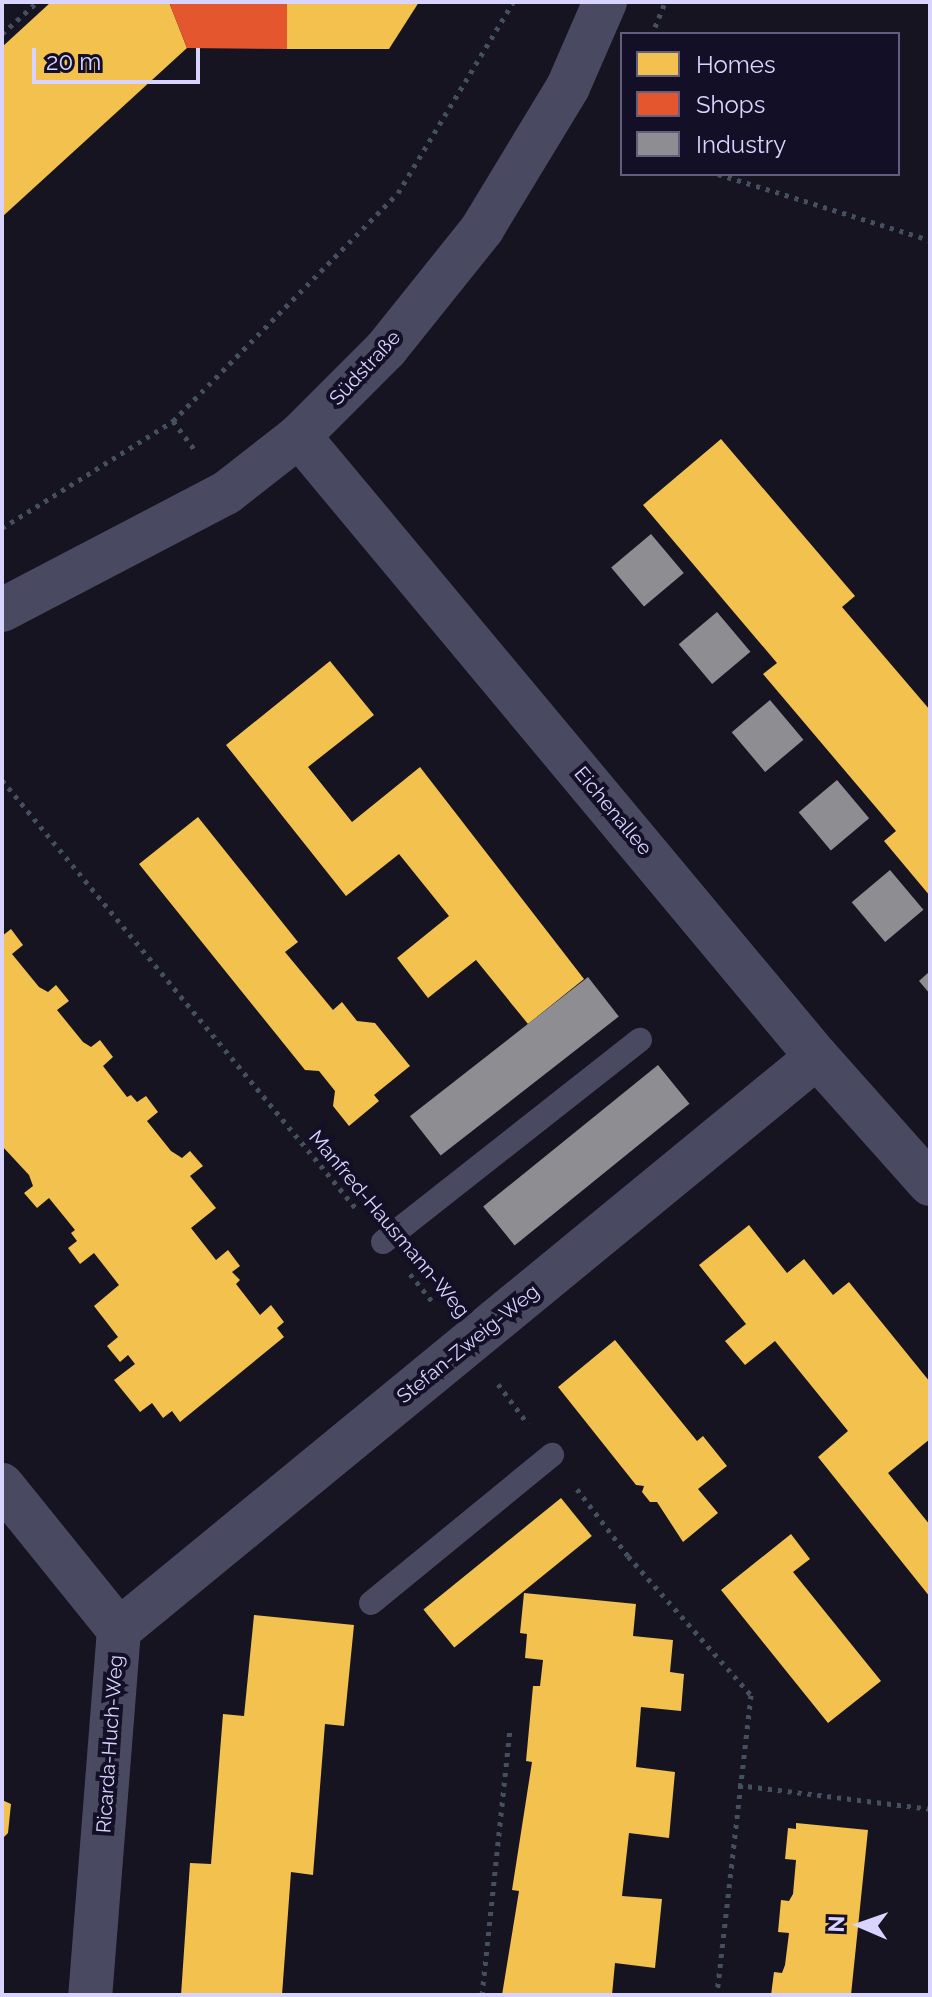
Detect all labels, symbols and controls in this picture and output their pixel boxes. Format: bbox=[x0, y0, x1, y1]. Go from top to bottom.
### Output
scale bar bbox=[36, 32, 204, 82]
legend bbox=[620, 32, 900, 176]
text: 20 m bbox=[46, 47, 101, 76]
text: Homes bbox=[696, 50, 776, 79]
text: Shops bbox=[696, 90, 765, 119]
text: Industry bbox=[696, 130, 786, 159]
street label: Südstraße bbox=[324, 326, 406, 410]
street label: Eichenallee bbox=[569, 762, 657, 860]
street label: Manfred-Hausmann-Weg bbox=[304, 1126, 474, 1322]
street label: Stefan-Zweig-Weg bbox=[392, 1279, 544, 1409]
street label: Ricarda-Huch-Weg bbox=[92, 1654, 128, 1834]
north arrow bbox=[820, 1885, 900, 1965]
text: N bbox=[823, 1915, 849, 1933]

